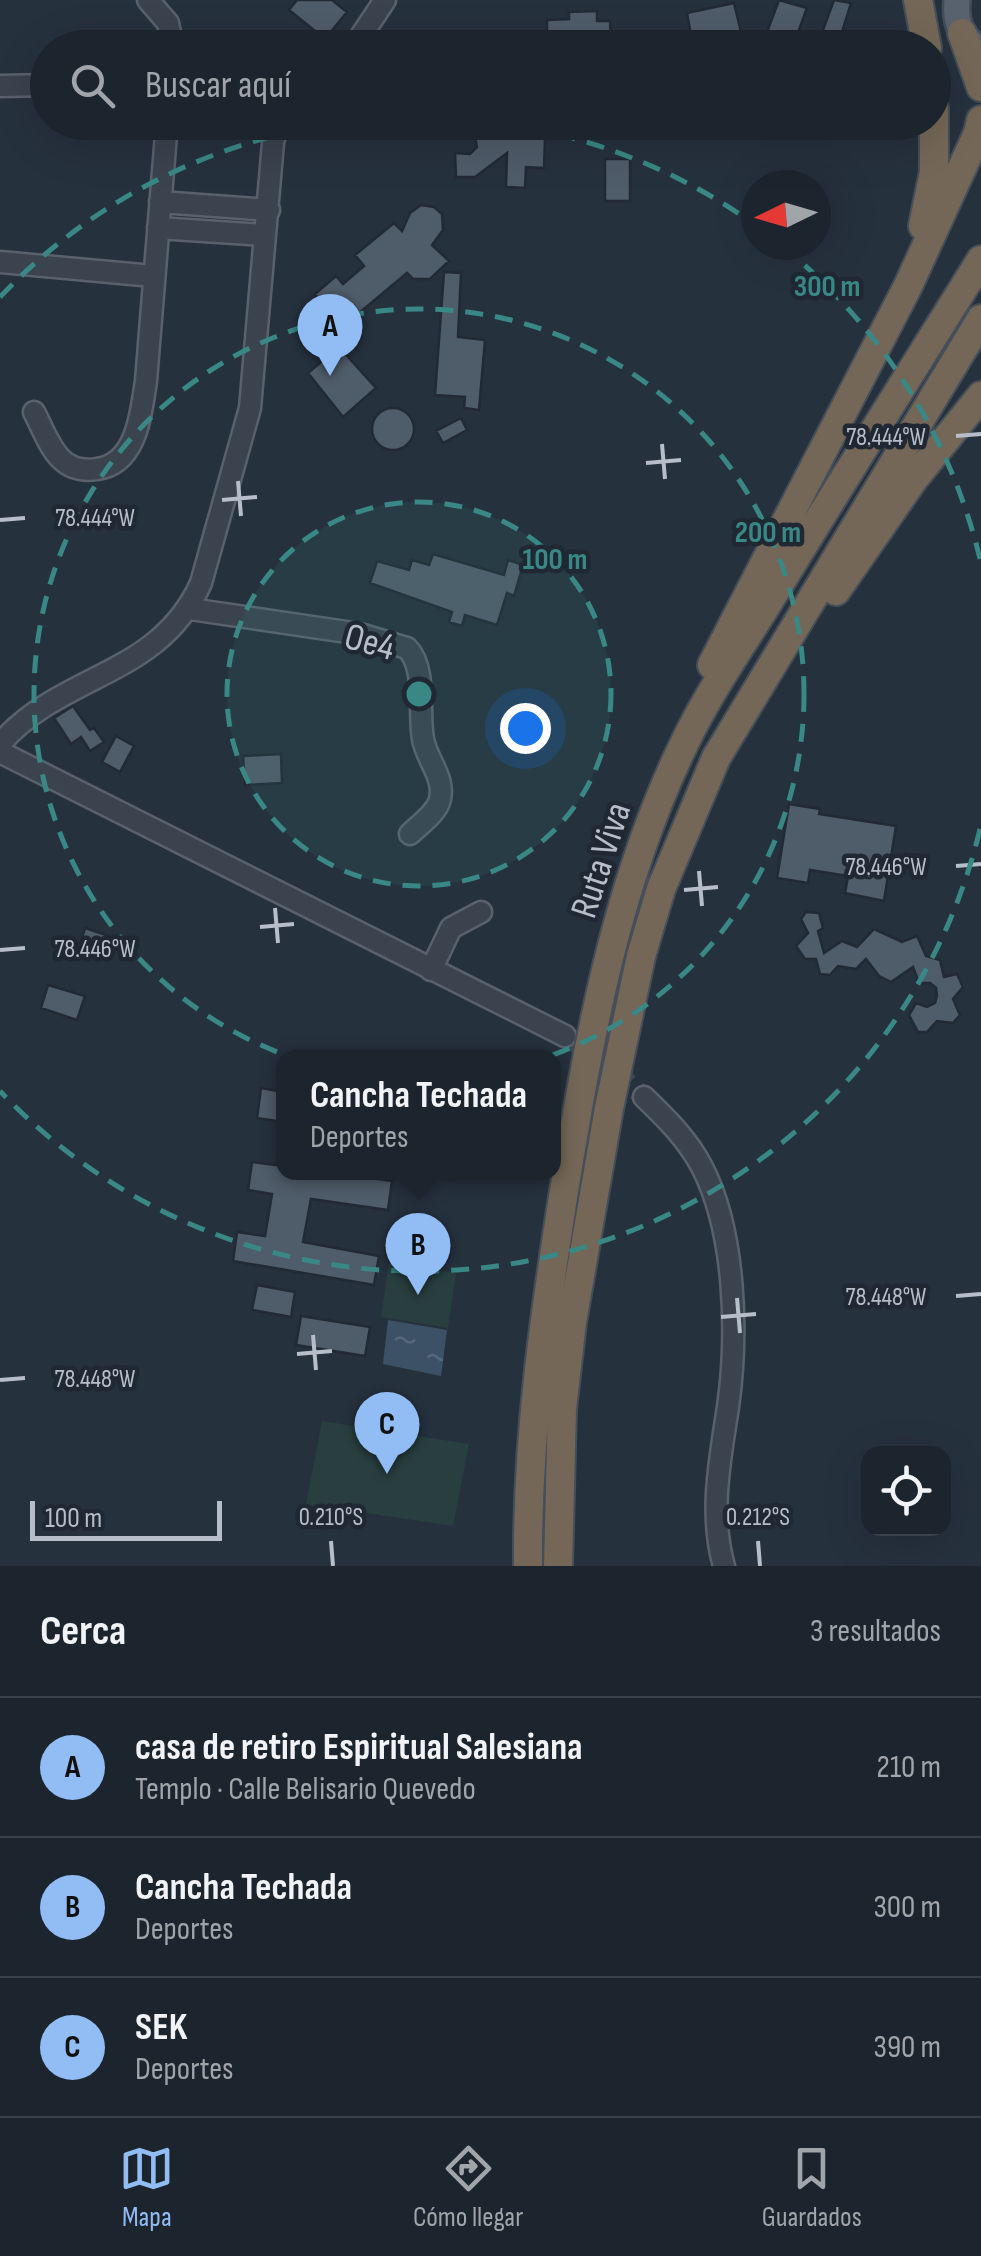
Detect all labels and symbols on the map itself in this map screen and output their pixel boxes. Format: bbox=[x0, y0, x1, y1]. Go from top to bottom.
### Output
north arrow bbox=[741, 170, 831, 260]
text: 300 m bbox=[794, 269, 860, 305]
pin: A bbox=[298, 294, 362, 376]
text: 78.444°W bbox=[846, 422, 926, 453]
text: 78.444°W bbox=[55, 503, 135, 534]
text: 200 m bbox=[735, 515, 801, 551]
text: 100 m bbox=[523, 542, 587, 578]
street label: Oe4 bbox=[340, 614, 400, 671]
centre of rings bbox=[401, 676, 437, 712]
your location bbox=[500, 703, 551, 754]
street label: Ruta Viva bbox=[562, 797, 641, 924]
text: 78.446°W bbox=[845, 852, 927, 883]
text: 78.446°W bbox=[54, 934, 136, 965]
pin: B bbox=[386, 1212, 450, 1295]
text: 78.448°W bbox=[846, 1282, 926, 1313]
text: 78.448°W bbox=[55, 1364, 135, 1395]
pin: C bbox=[354, 1392, 420, 1474]
scale bar bbox=[30, 1496, 222, 1540]
text: 0.210°S bbox=[299, 1502, 363, 1533]
text: 0.212°S bbox=[726, 1502, 790, 1533]

